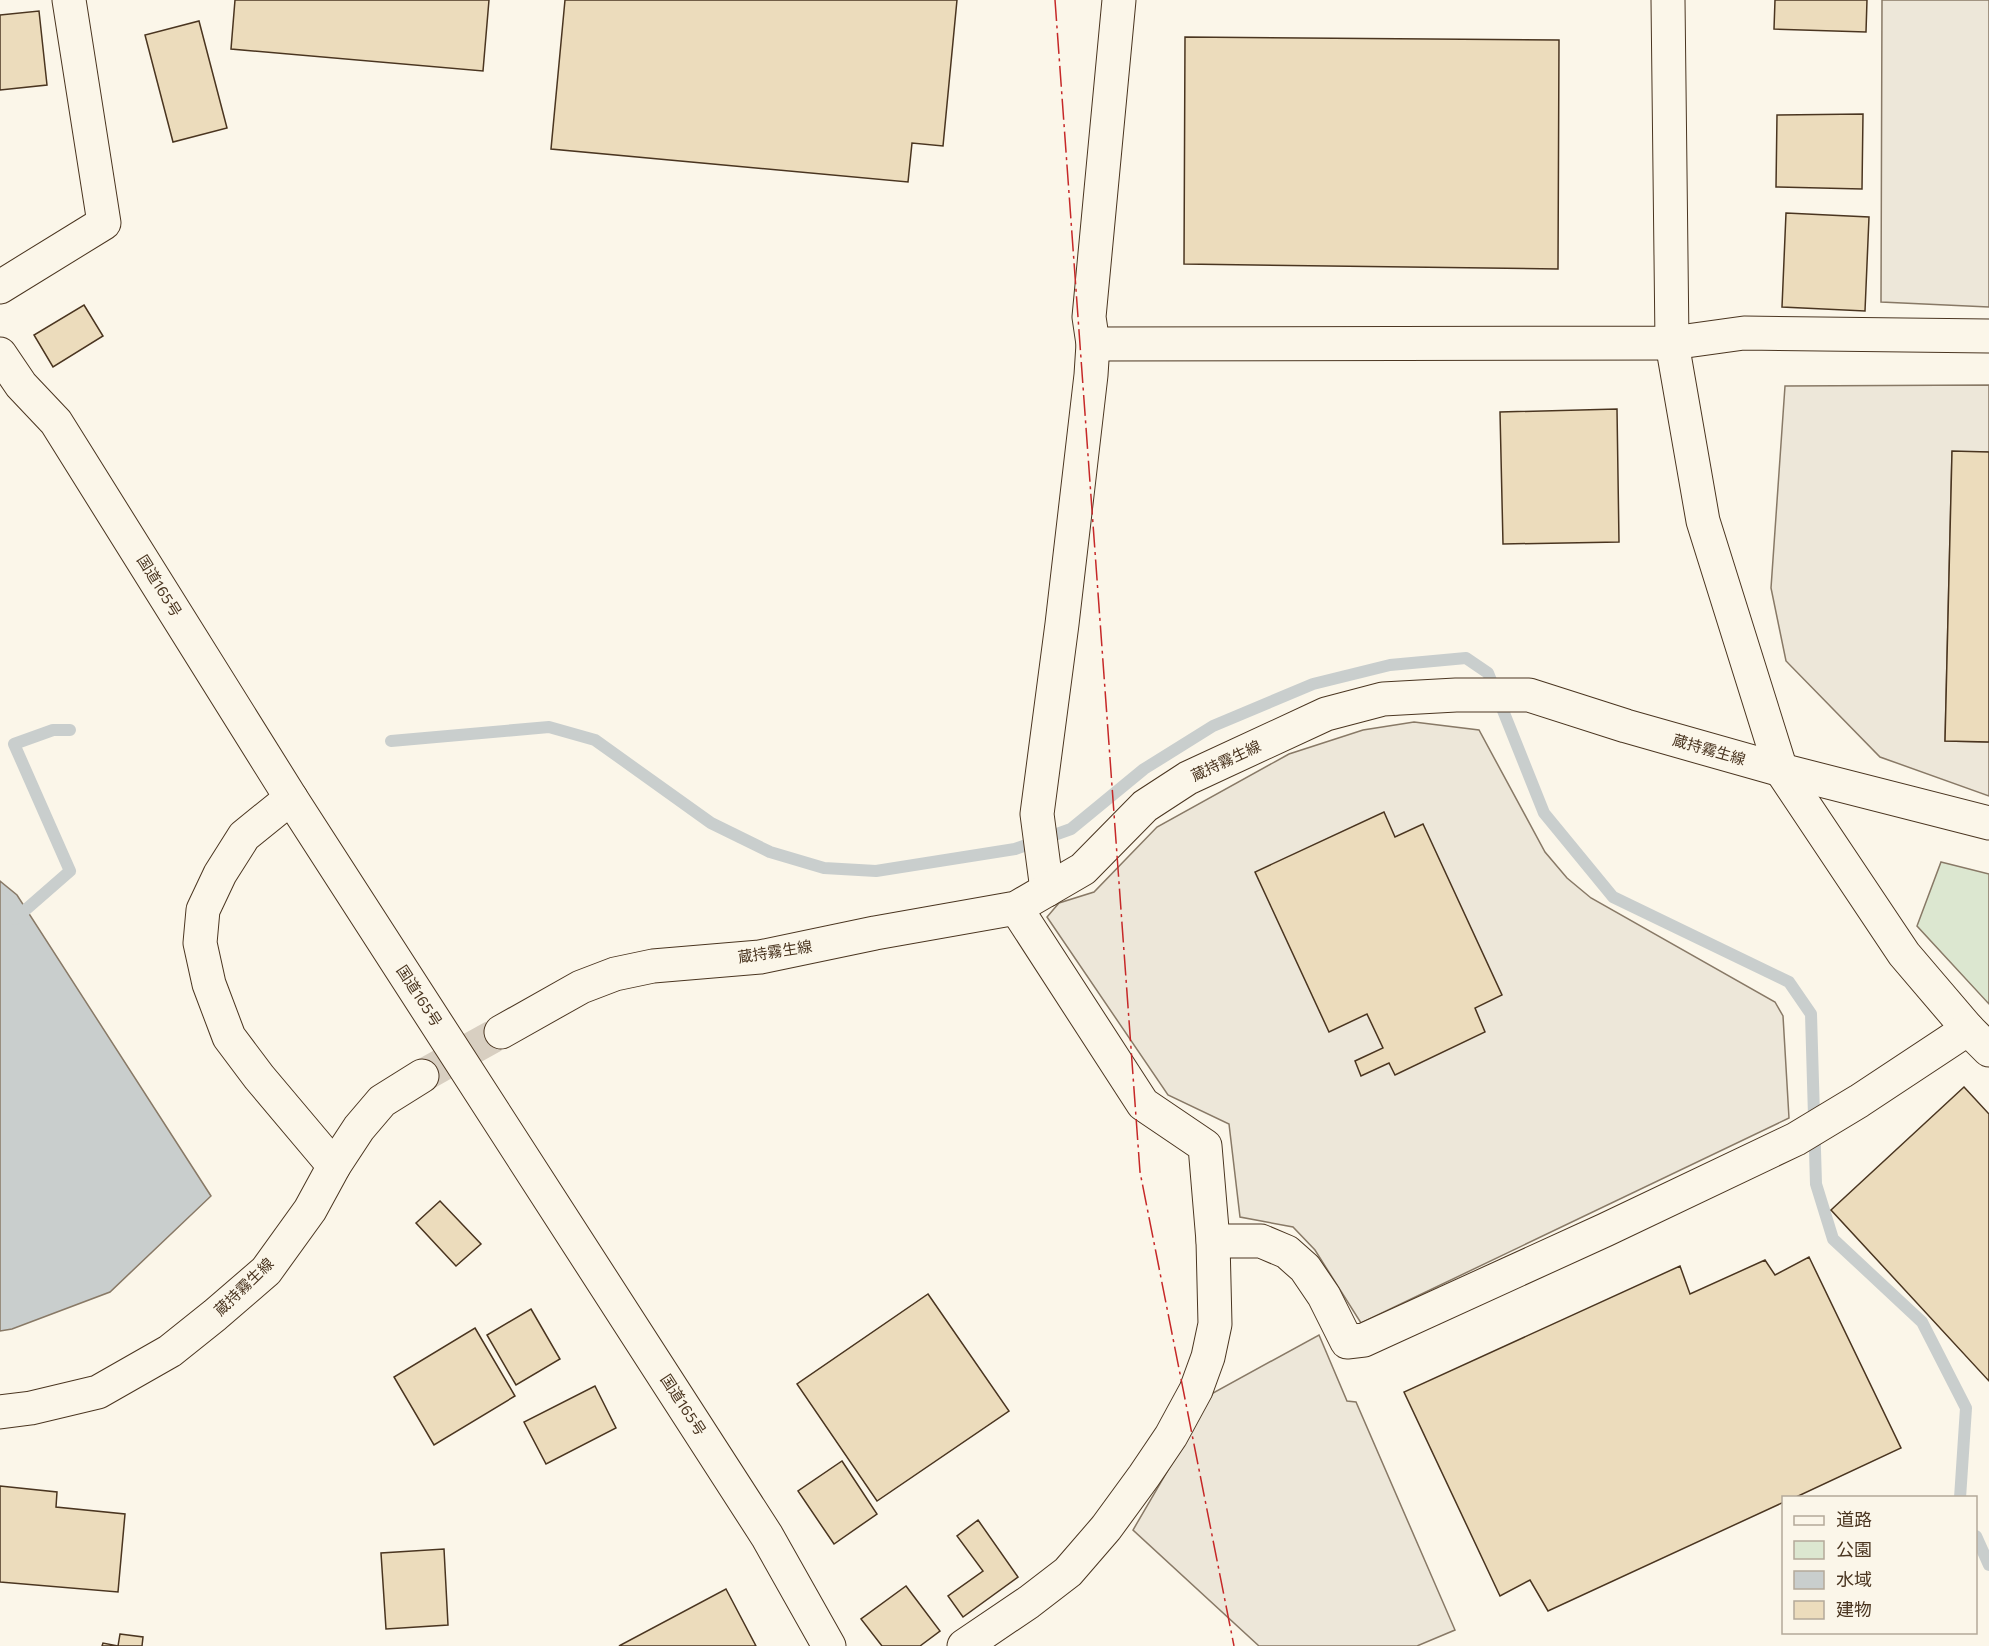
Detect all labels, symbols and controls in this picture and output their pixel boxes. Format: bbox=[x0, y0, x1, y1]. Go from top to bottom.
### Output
street label: 国道165号 bbox=[134, 551, 186, 620]
street label: 蔵持霧生線 bbox=[1671, 730, 1748, 768]
street label: 蔵持霧生線 bbox=[1188, 736, 1263, 784]
street label: 蔵持霧生線 bbox=[736, 936, 813, 966]
street label: 国道165号 bbox=[393, 962, 446, 1029]
street label: 蔵持霧生線 bbox=[210, 1254, 277, 1319]
street label: 国道165号 bbox=[657, 1371, 710, 1438]
legend bbox=[1782, 1496, 1977, 1634]
text: 道路 bbox=[1836, 1508, 1872, 1530]
text: 公園 bbox=[1836, 1538, 1872, 1560]
text: 水域 bbox=[1836, 1568, 1872, 1590]
text: 建物 bbox=[1836, 1598, 1872, 1620]

